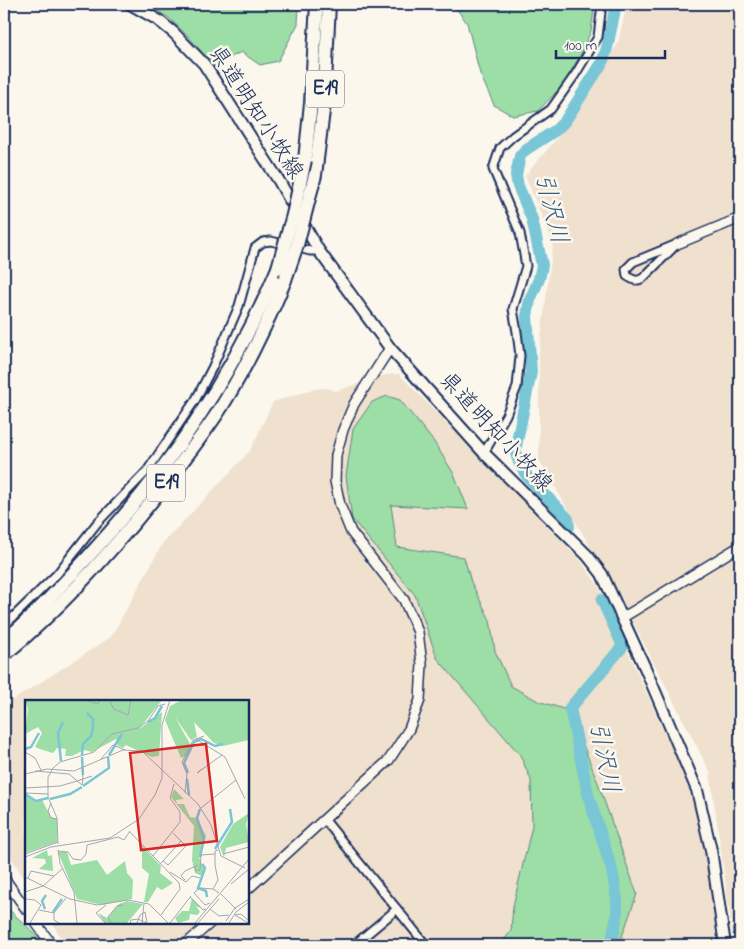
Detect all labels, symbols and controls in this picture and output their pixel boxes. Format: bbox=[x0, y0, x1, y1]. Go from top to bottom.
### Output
scale bar bbox=[556, 28, 665, 60]
text: 100 m bbox=[564, 35, 597, 57]
street label: 県道明知小牧線 bbox=[200, 40, 310, 186]
road number: E19 bbox=[306, 70, 344, 108]
water label: 引沢川 bbox=[524, 170, 576, 248]
street label: 県道明知小牧線 bbox=[431, 366, 559, 500]
road number: E19 bbox=[147, 464, 185, 502]
inset map bbox=[25, 700, 249, 924]
water label: 引沢川 bbox=[578, 719, 628, 797]

